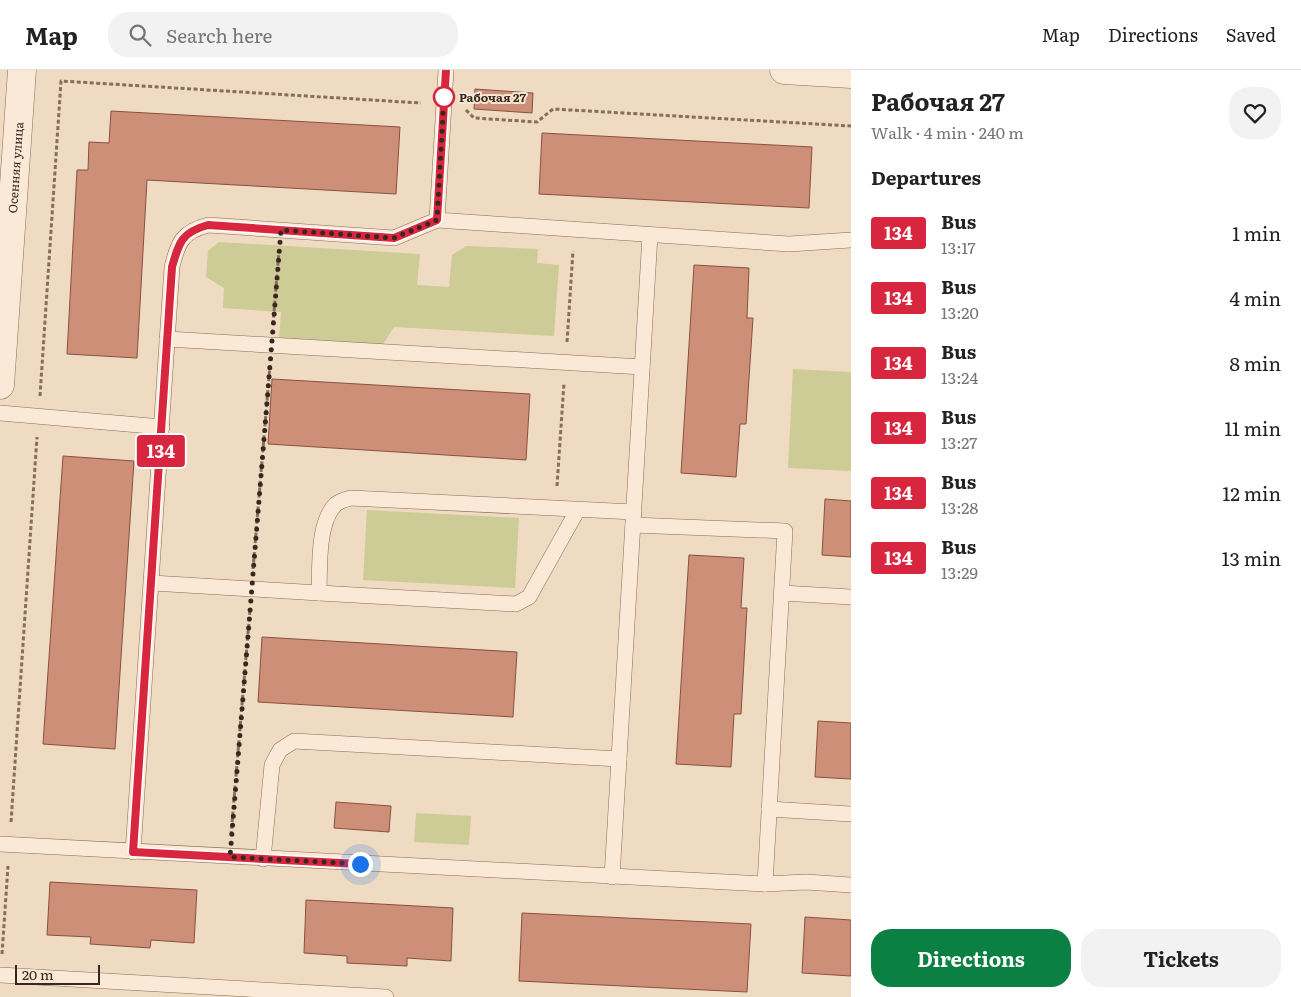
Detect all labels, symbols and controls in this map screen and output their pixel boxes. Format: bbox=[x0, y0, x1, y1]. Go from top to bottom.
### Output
search box bbox=[108, 12, 458, 57]
text: Map bbox=[25, 17, 78, 52]
icon: search bbox=[126, 21, 154, 49]
text: Search here bbox=[166, 21, 272, 49]
text: Map bbox=[1042, 21, 1080, 48]
text: Directions bbox=[1108, 21, 1198, 48]
text: Saved bbox=[1226, 21, 1276, 48]
text: Рабочая 27 bbox=[871, 83, 1005, 118]
marker: Рабочая 27 bbox=[433, 86, 455, 108]
button: heart bbox=[1229, 87, 1281, 139]
place label: Рабочая 27 bbox=[459, 88, 526, 106]
text: Walk · 4 min · 240 m bbox=[871, 120, 1024, 144]
street label: Осенняя улица bbox=[3, 121, 27, 214]
text: Departures bbox=[871, 163, 981, 191]
text: Bus bbox=[941, 207, 976, 235]
text: 134 bbox=[884, 219, 913, 246]
text: 1 min bbox=[1232, 219, 1281, 247]
text: 13:17 bbox=[941, 235, 976, 259]
text: Bus bbox=[941, 272, 976, 300]
text: 134 bbox=[884, 284, 913, 311]
text: 4 min bbox=[1229, 284, 1281, 312]
text: 13:20 bbox=[941, 300, 979, 324]
text: Bus bbox=[941, 337, 976, 365]
text: 134 bbox=[884, 349, 913, 376]
text: 8 min bbox=[1229, 349, 1281, 377]
text: 13:24 bbox=[941, 365, 978, 389]
text: Bus bbox=[941, 402, 976, 430]
text: 134 bbox=[884, 414, 913, 441]
text: 11 min bbox=[1224, 414, 1281, 442]
text: 13:27 bbox=[941, 430, 977, 454]
line badge: 134 bbox=[132, 435, 190, 467]
text: 134 bbox=[147, 437, 175, 464]
text: Bus bbox=[941, 467, 976, 495]
text: 134 bbox=[884, 479, 913, 506]
text: 12 min bbox=[1222, 479, 1281, 507]
text: 13:28 bbox=[941, 495, 978, 519]
text: Bus bbox=[941, 532, 976, 560]
text: 134 bbox=[884, 544, 913, 571]
text: 13 min bbox=[1222, 544, 1281, 572]
text: 13:29 bbox=[941, 560, 978, 584]
your location bbox=[348, 852, 373, 877]
button: Directions bbox=[871, 929, 1071, 987]
button: Tickets bbox=[1081, 929, 1281, 987]
scale bar bbox=[15, 962, 100, 985]
text: 20 m bbox=[22, 964, 54, 984]

